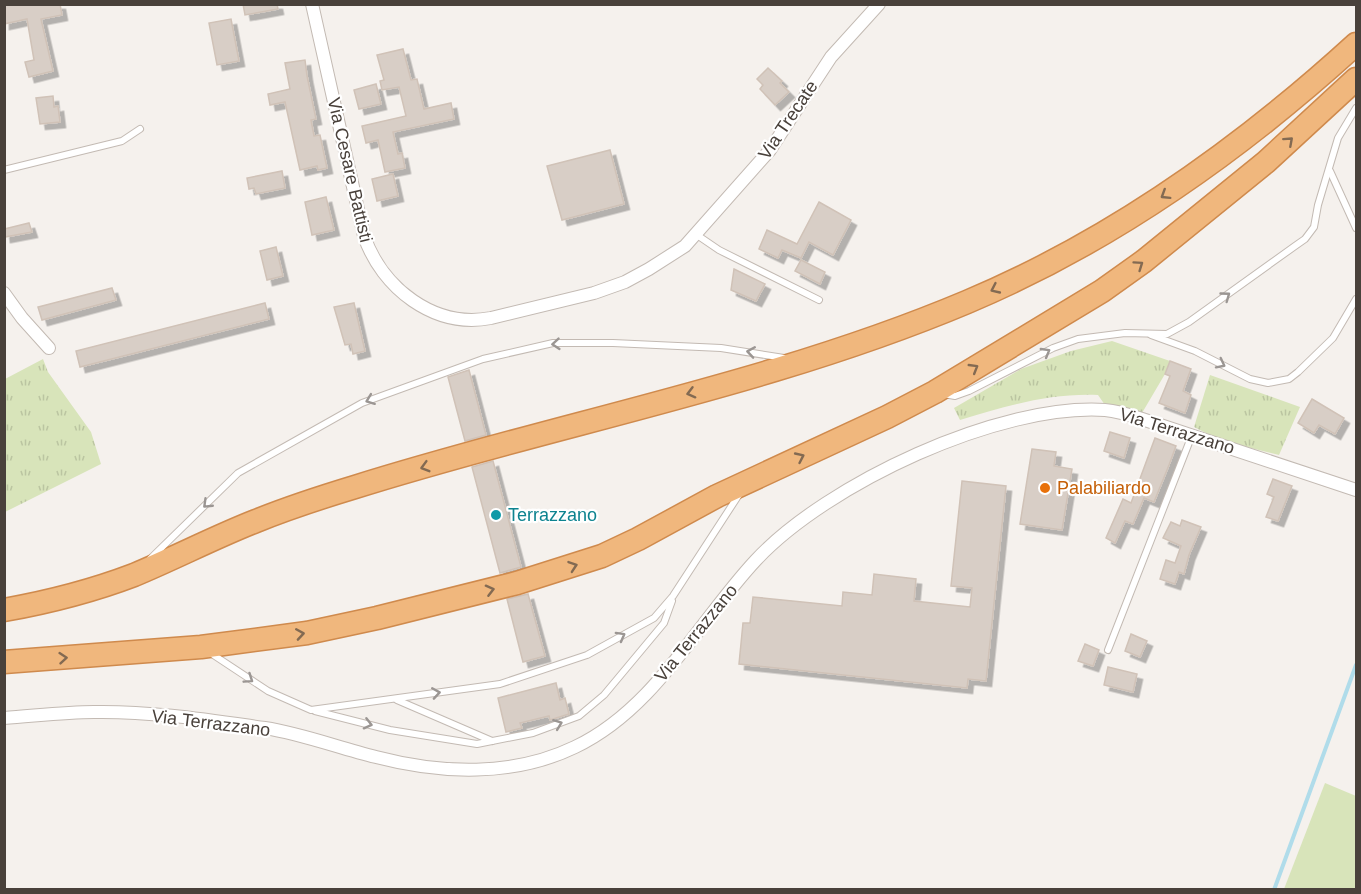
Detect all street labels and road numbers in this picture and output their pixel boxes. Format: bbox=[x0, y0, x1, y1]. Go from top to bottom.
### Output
street label: Via Trecate bbox=[754, 77, 822, 163]
street label: Via Cesare Battisti bbox=[324, 96, 376, 244]
street label: Via Terrazzano bbox=[1117, 404, 1237, 458]
street label: Via Terrazzano bbox=[651, 580, 741, 686]
street label: Via Terrazzano bbox=[151, 706, 271, 740]

